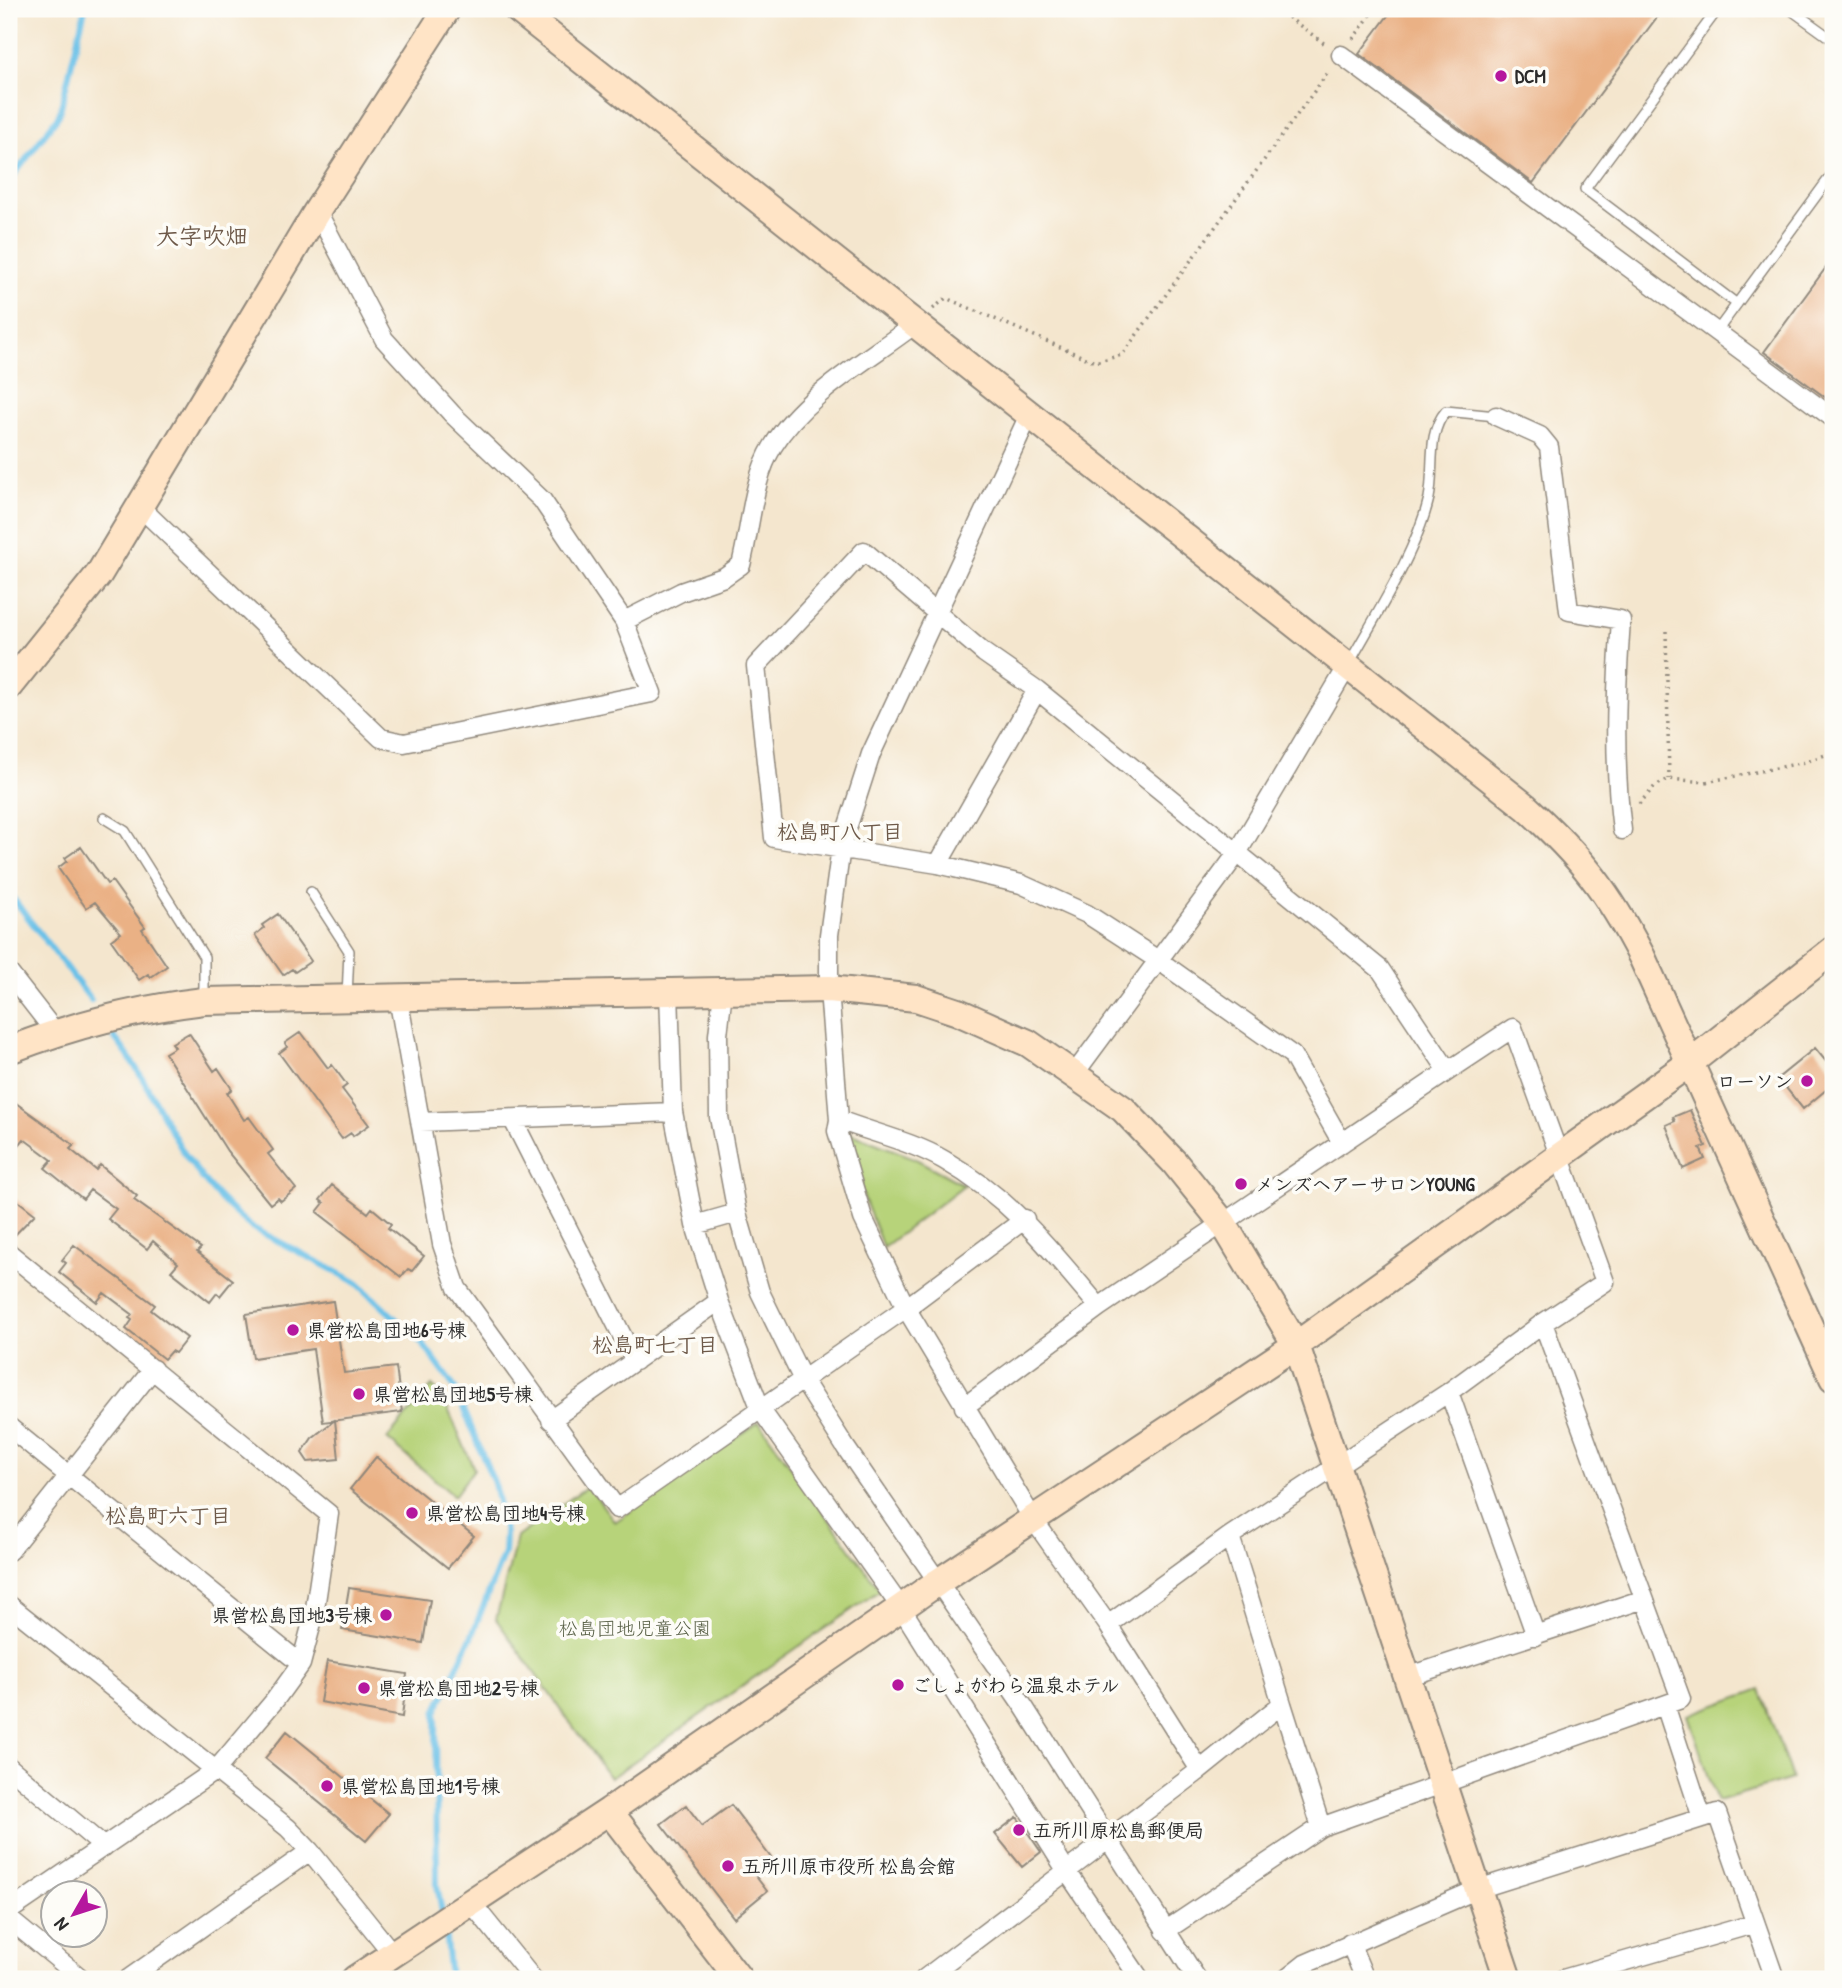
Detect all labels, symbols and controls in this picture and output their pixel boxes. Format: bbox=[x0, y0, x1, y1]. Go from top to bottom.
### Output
place label: DCM bbox=[1515, 63, 1546, 89]
marker: DCM bbox=[1493, 68, 1509, 84]
district label: 大字吹畑 bbox=[156, 220, 248, 251]
district label: 松島町八丁目 bbox=[777, 817, 903, 846]
place label: ローソン bbox=[1717, 1068, 1793, 1094]
marker: ローソン bbox=[1799, 1073, 1815, 1089]
place label: メンズヘアーサロンYOUNG bbox=[1255, 1171, 1476, 1197]
marker: メンズヘアーサロンYOUNG bbox=[1233, 1176, 1249, 1192]
place label: 県営松島団地6号棟 bbox=[307, 1317, 467, 1343]
marker: 県営松島団地6号棟 bbox=[285, 1322, 301, 1338]
district label: 松島町七丁目 bbox=[592, 1330, 718, 1359]
place label: 県営松島団地5号棟 bbox=[373, 1381, 533, 1407]
marker: 県営松島団地5号棟 bbox=[351, 1386, 367, 1402]
place label: 県営松島団地4号棟 bbox=[426, 1500, 585, 1526]
district label: 松島町六丁目 bbox=[105, 1501, 231, 1530]
marker: 県営松島団地4号棟 bbox=[404, 1505, 420, 1521]
place label: 県営松島団地3号棟 bbox=[211, 1602, 372, 1628]
marker: 県営松島団地3号棟 bbox=[378, 1607, 394, 1623]
park label: 松島団地児童公園 bbox=[559, 1615, 711, 1641]
place label: ごしょがわら温泉ホテル bbox=[912, 1672, 1120, 1698]
place label: 県営松島団地2号棟 bbox=[378, 1675, 539, 1701]
marker: ごしょがわら温泉ホテル bbox=[890, 1677, 906, 1693]
marker: 県営松島団地2号棟 bbox=[356, 1680, 372, 1696]
place label: 県営松島団地1号棟 bbox=[341, 1773, 500, 1799]
marker: 県営松島団地1号棟 bbox=[319, 1778, 335, 1794]
place label: 五所川原松島郵便局 bbox=[1033, 1817, 1204, 1843]
marker: 五所川原松島郵便局 bbox=[1011, 1822, 1027, 1838]
place label: 五所川原市役所 松島会館 bbox=[742, 1853, 955, 1879]
marker: 五所川原市役所 松島会館 bbox=[720, 1858, 736, 1874]
north arrow bbox=[38, 1880, 108, 1950]
text: N bbox=[48, 1913, 74, 1937]

